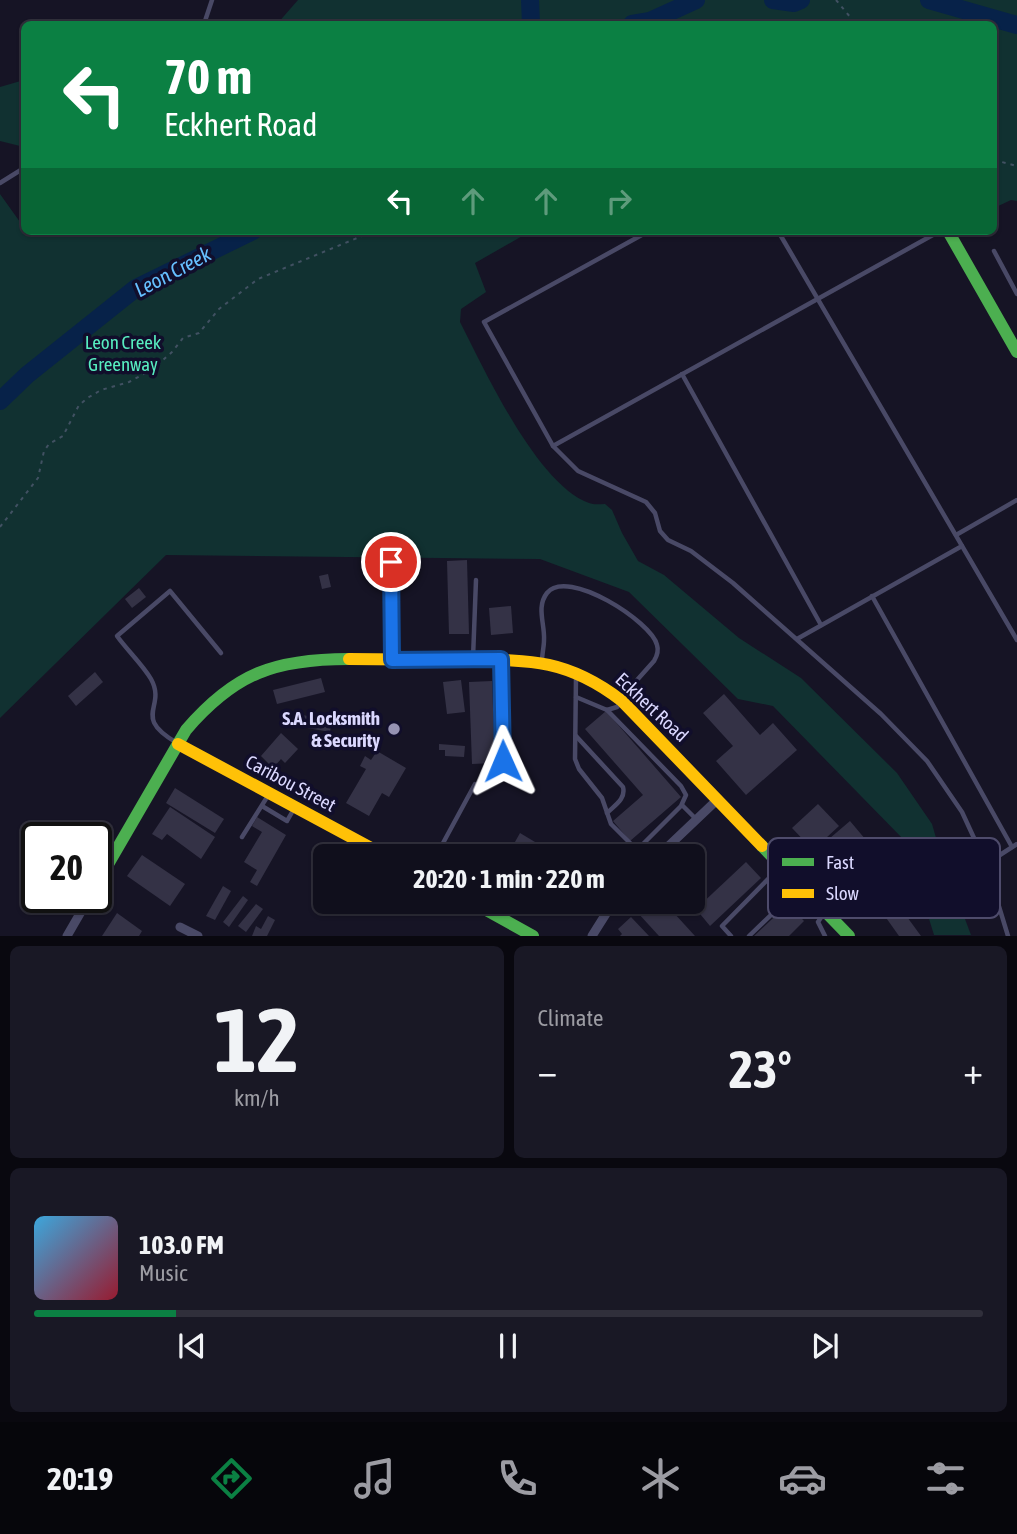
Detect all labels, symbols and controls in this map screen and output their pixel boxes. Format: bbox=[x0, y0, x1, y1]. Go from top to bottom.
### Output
text: 70 m bbox=[164, 48, 252, 104]
icon: left bbox=[49, 49, 140, 140]
text: Eckhert Road bbox=[164, 106, 317, 143]
icon: left bbox=[381, 182, 419, 220]
icon: ahead bbox=[454, 182, 492, 220]
icon: ahead bbox=[527, 182, 565, 220]
icon: right bbox=[600, 182, 638, 220]
water label: Leon Creek bbox=[130, 241, 216, 301]
park label: Leon Creek Greenway bbox=[85, 331, 162, 375]
pin bbox=[361, 532, 421, 592]
icon: arrive bbox=[372, 543, 410, 581]
street label: Eckhert Road bbox=[611, 668, 693, 746]
place label: S.A. Locksmith & Security bbox=[282, 707, 380, 751]
marker: S.A. Locksmith & Security bbox=[386, 721, 402, 737]
position arrow bbox=[466, 724, 540, 798]
street label: Caribou Street bbox=[242, 750, 340, 816]
speed limit sign: 20 bbox=[21, 822, 112, 913]
legend bbox=[768, 838, 1000, 918]
text: Fast bbox=[826, 851, 854, 873]
text: 20:20 · 1 min · 220 m bbox=[413, 864, 605, 894]
text: Slow bbox=[826, 882, 860, 904]
text: 12 bbox=[214, 987, 300, 1091]
text: Climate bbox=[538, 1005, 603, 1031]
text: 23° bbox=[729, 1039, 792, 1099]
text: − bbox=[538, 1049, 557, 1092]
text: + bbox=[963, 1049, 983, 1092]
text: km/h bbox=[234, 1085, 280, 1111]
text: 103.0 FM bbox=[139, 1230, 224, 1260]
text: Music bbox=[139, 1260, 187, 1286]
icon: previous bbox=[173, 1327, 211, 1365]
icon: pause bbox=[489, 1327, 527, 1365]
icon: next bbox=[806, 1327, 844, 1365]
icon: directions bbox=[207, 1454, 256, 1503]
icon: music bbox=[350, 1454, 399, 1503]
icon: phone bbox=[493, 1454, 542, 1503]
icon: climate bbox=[636, 1454, 685, 1503]
icon: car bbox=[778, 1454, 827, 1503]
icon: filters bbox=[921, 1454, 970, 1503]
text: 20:19 bbox=[47, 1460, 113, 1497]

